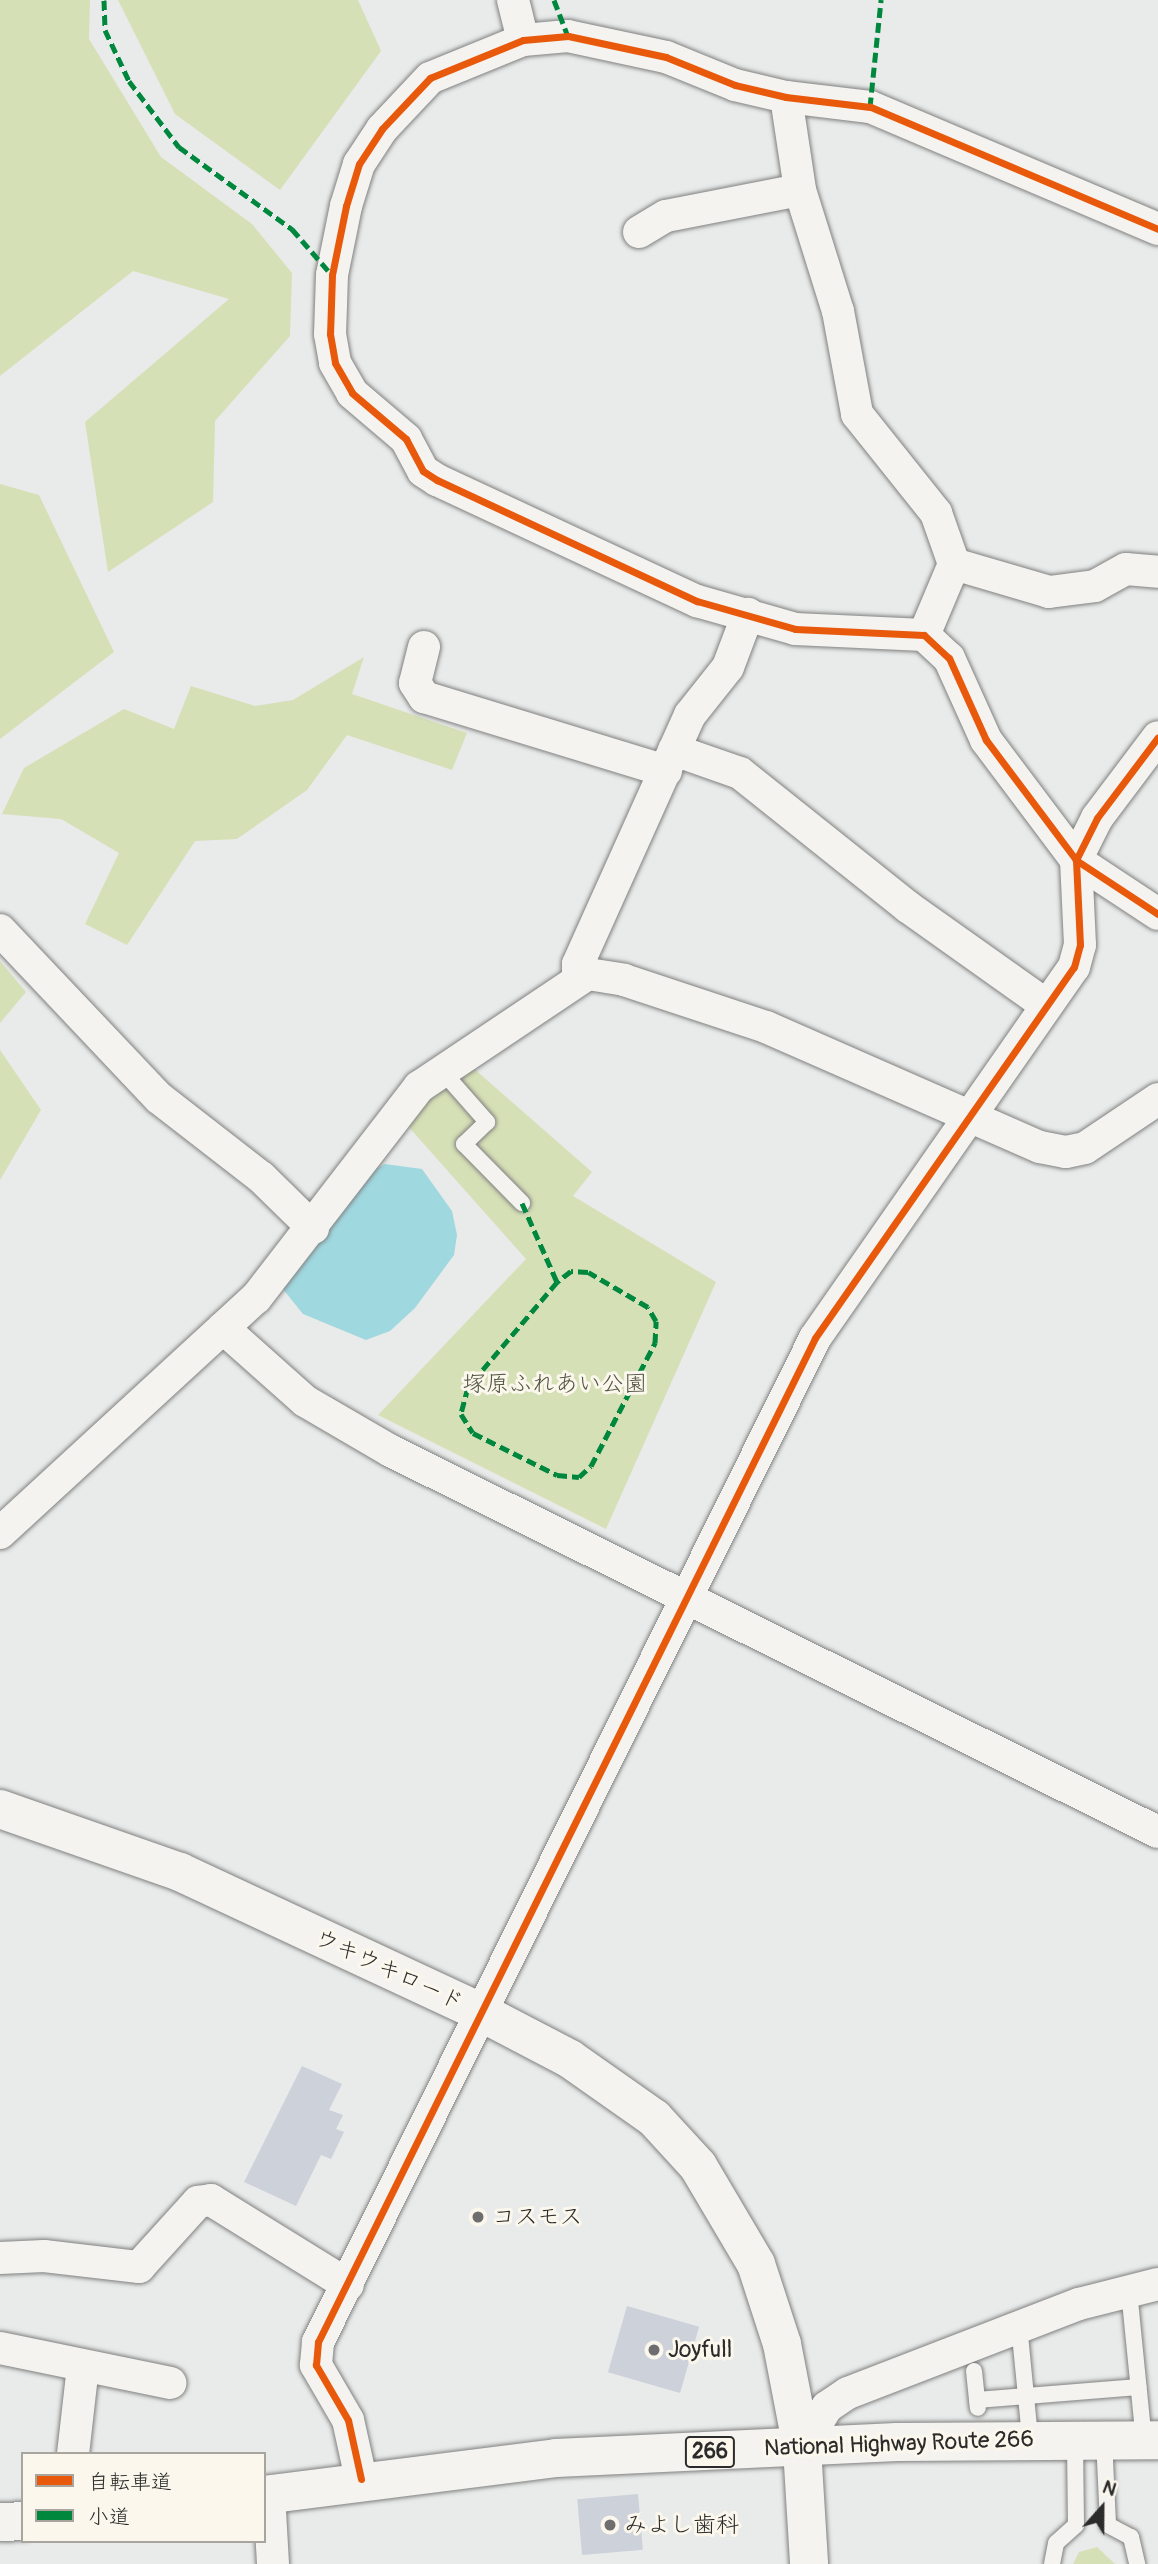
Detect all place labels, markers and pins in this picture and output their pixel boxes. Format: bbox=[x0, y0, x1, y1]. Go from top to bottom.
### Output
place label: コスモス bbox=[492, 2203, 584, 2231]
marker: コスモス bbox=[470, 2209, 486, 2225]
place label: Joyfull bbox=[668, 2336, 732, 2364]
marker: Joyfull bbox=[646, 2342, 662, 2358]
place label: みよし歯科 bbox=[624, 2511, 739, 2539]
marker: みよし歯科 bbox=[602, 2517, 618, 2533]

